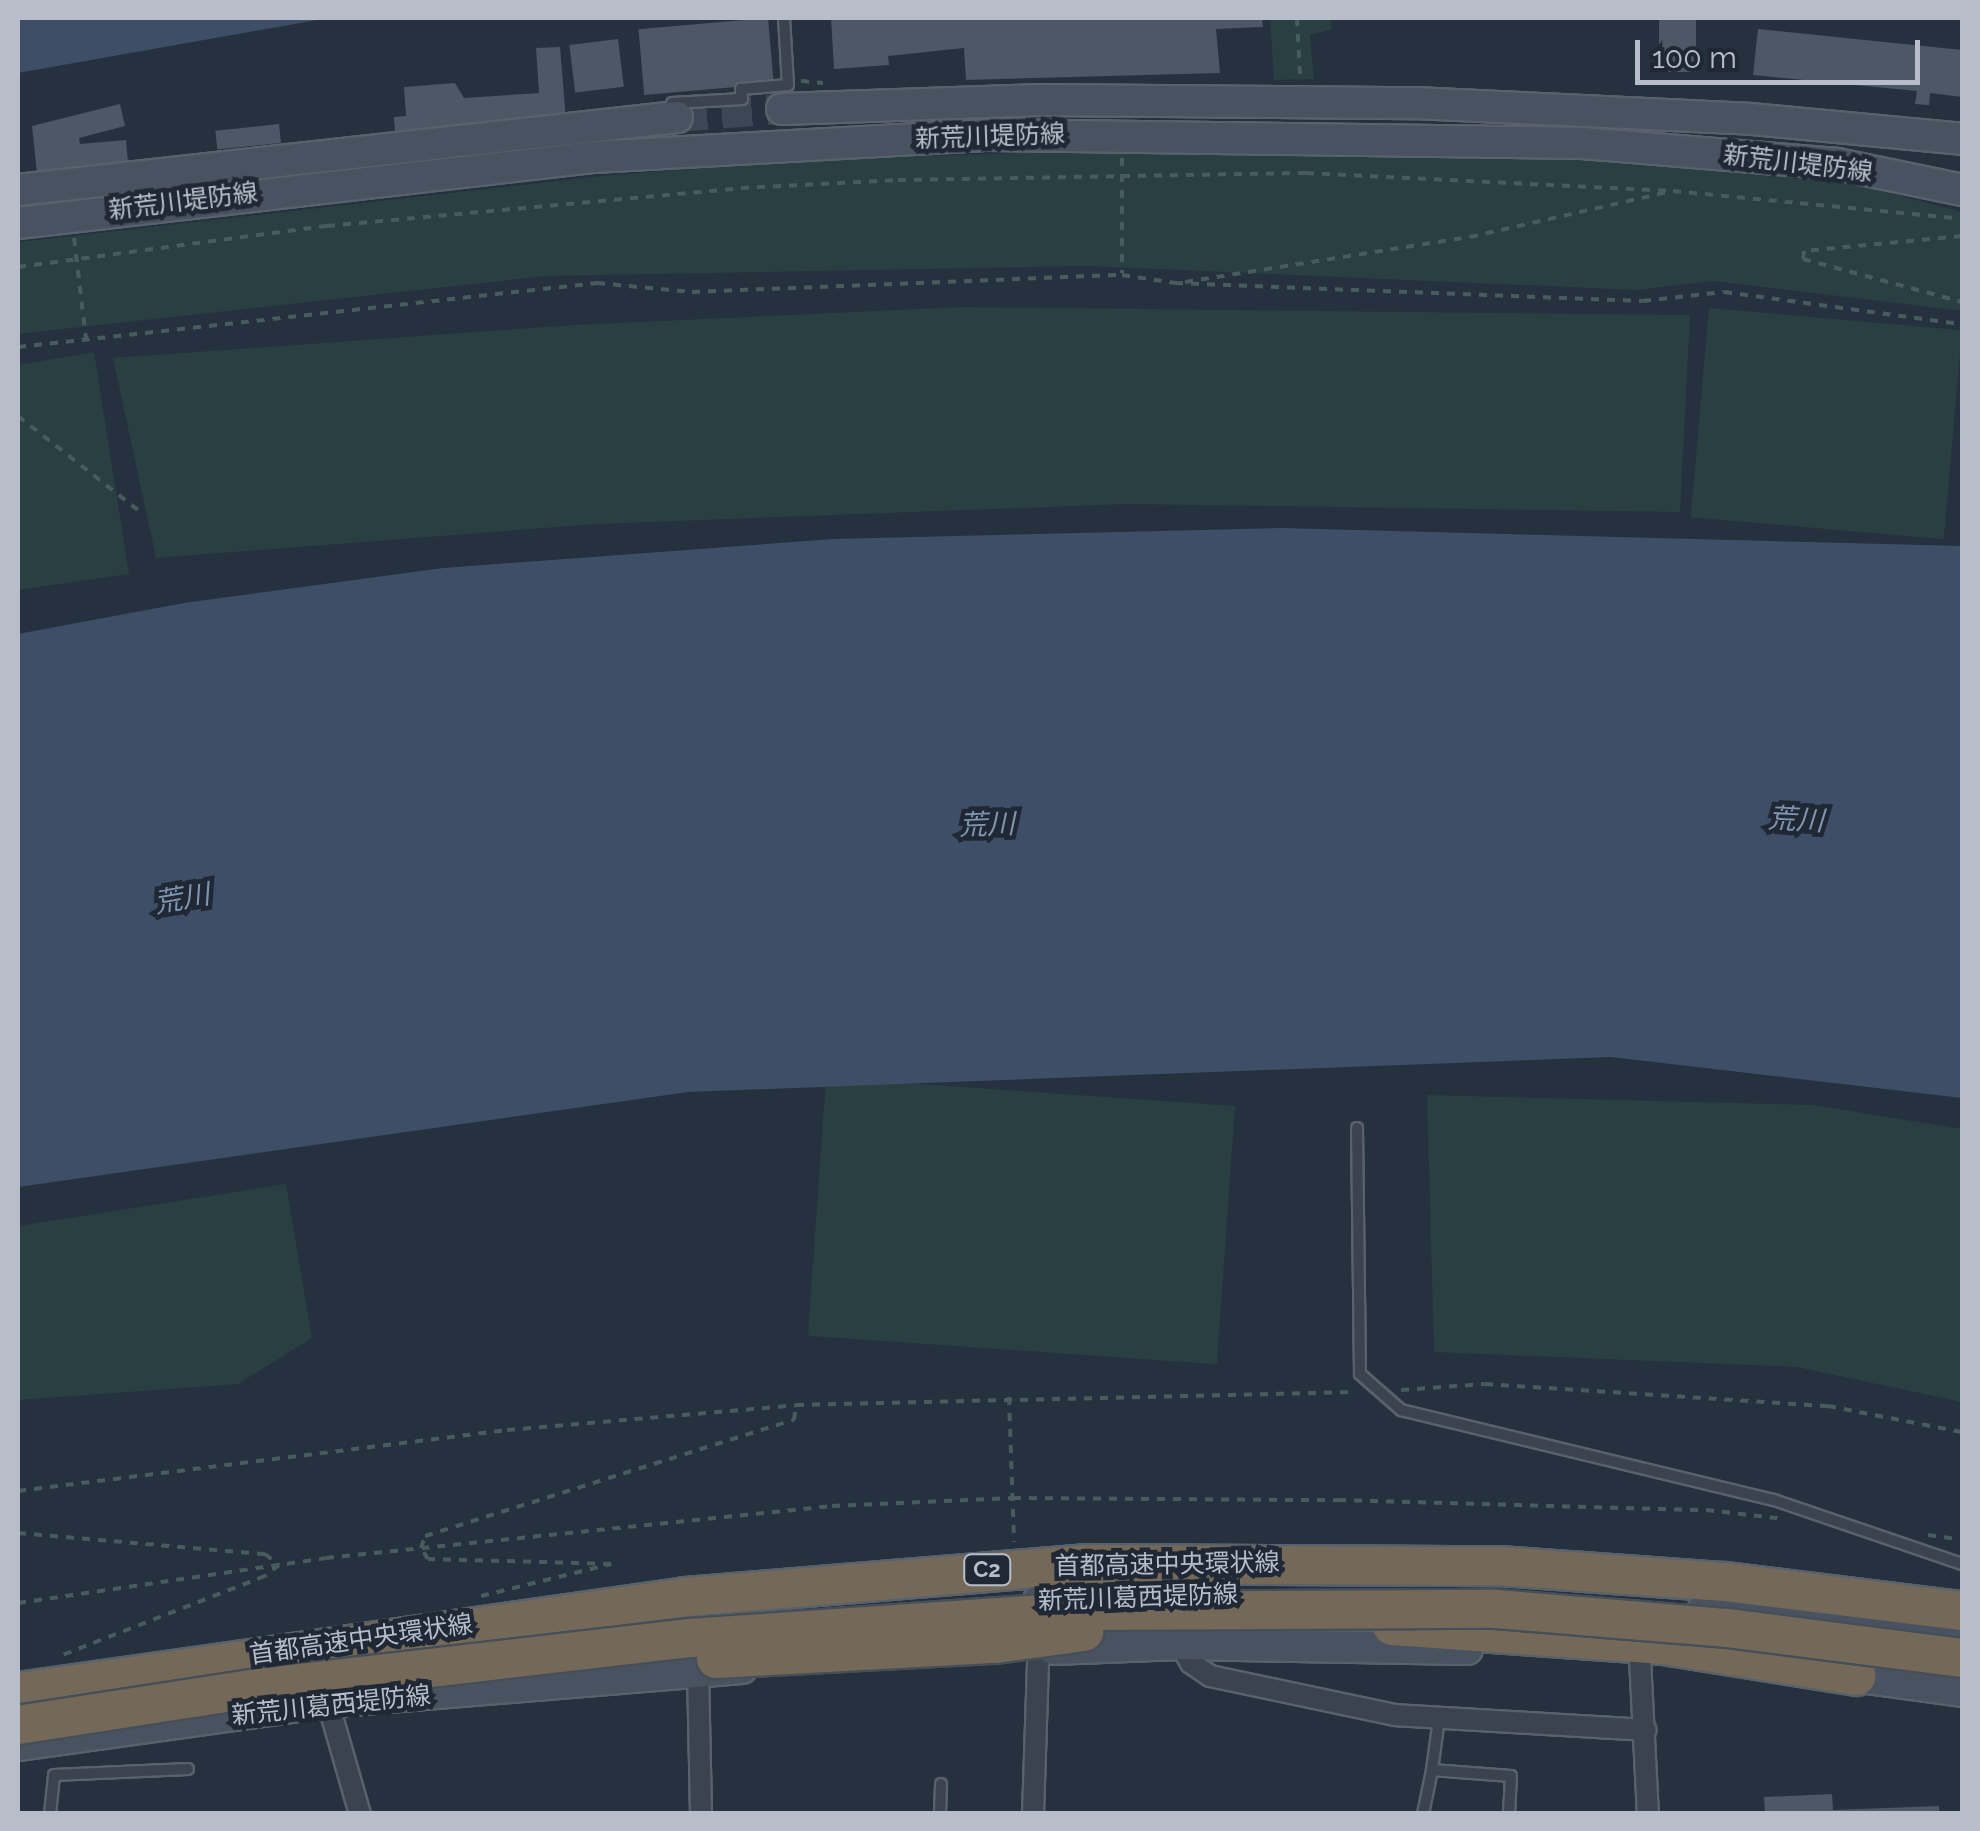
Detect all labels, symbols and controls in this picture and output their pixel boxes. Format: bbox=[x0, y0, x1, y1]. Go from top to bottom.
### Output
scale bar bbox=[1640, 20, 1925, 82]
text: 100 m bbox=[1652, 40, 1737, 75]
street label: 新荒川堤防線 bbox=[915, 118, 1065, 154]
street label: 新荒川堤防線 bbox=[1722, 139, 1874, 187]
street label: 新荒川堤防線 bbox=[107, 177, 259, 225]
water label: 荒川 bbox=[1767, 802, 1825, 838]
water label: 荒川 bbox=[958, 807, 1016, 843]
water label: 荒川 bbox=[152, 878, 212, 920]
street label: 首都高速中央環状線 bbox=[1054, 1547, 1280, 1581]
road number: C2 bbox=[962, 1553, 1012, 1587]
street label: 新荒川葛西堤防線 bbox=[1038, 1579, 1238, 1615]
street label: 首都高速中央環状線 bbox=[248, 1608, 474, 1670]
street label: 新荒川葛西堤防線 bbox=[230, 1680, 432, 1730]

